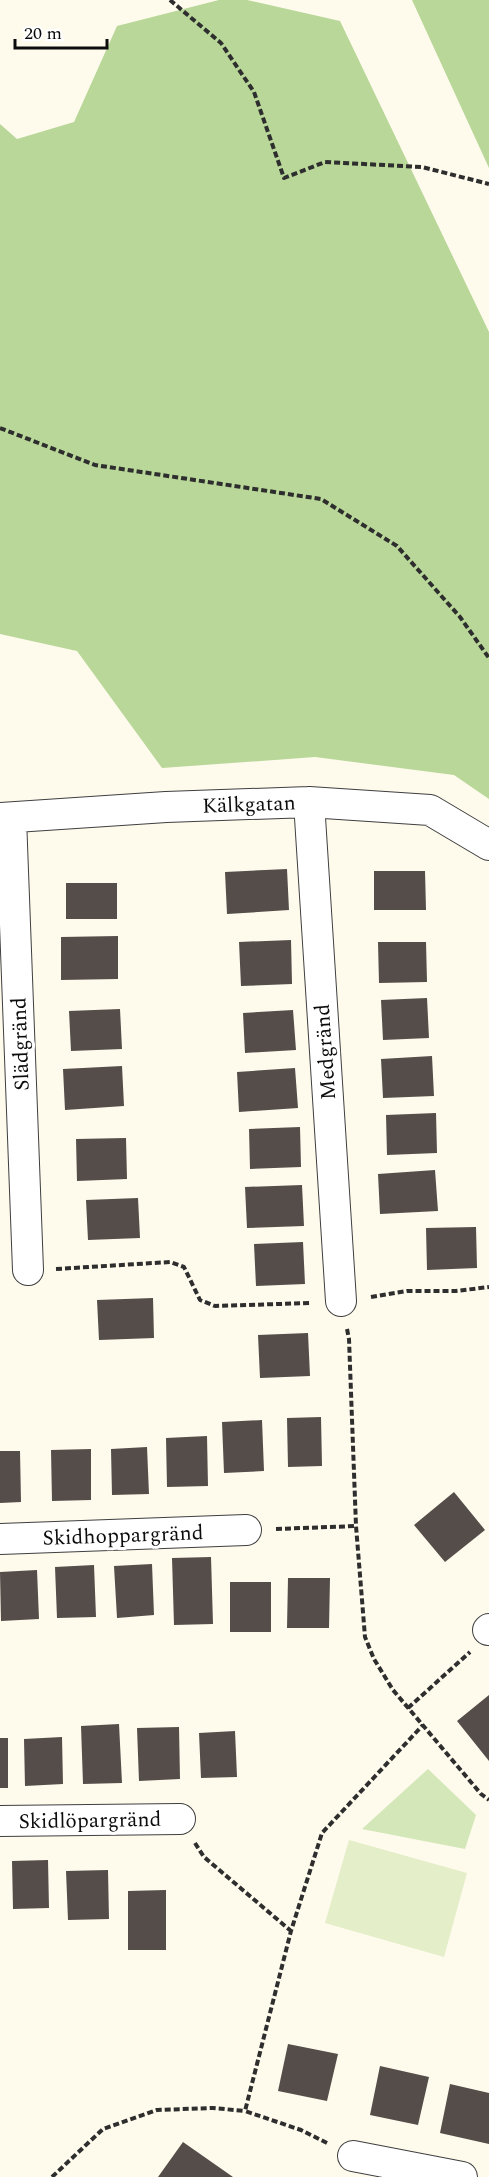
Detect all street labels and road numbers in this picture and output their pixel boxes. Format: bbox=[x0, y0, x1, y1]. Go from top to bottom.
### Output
street label: Kälkgatan bbox=[202, 787, 296, 823]
street label: Slädgränd bbox=[3, 997, 39, 1091]
street label: Medgränd bbox=[307, 1003, 345, 1101]
street label: Skidhoppargränd bbox=[42, 1517, 204, 1555]
street label: Skidlöpargränd bbox=[18, 1804, 162, 1838]

